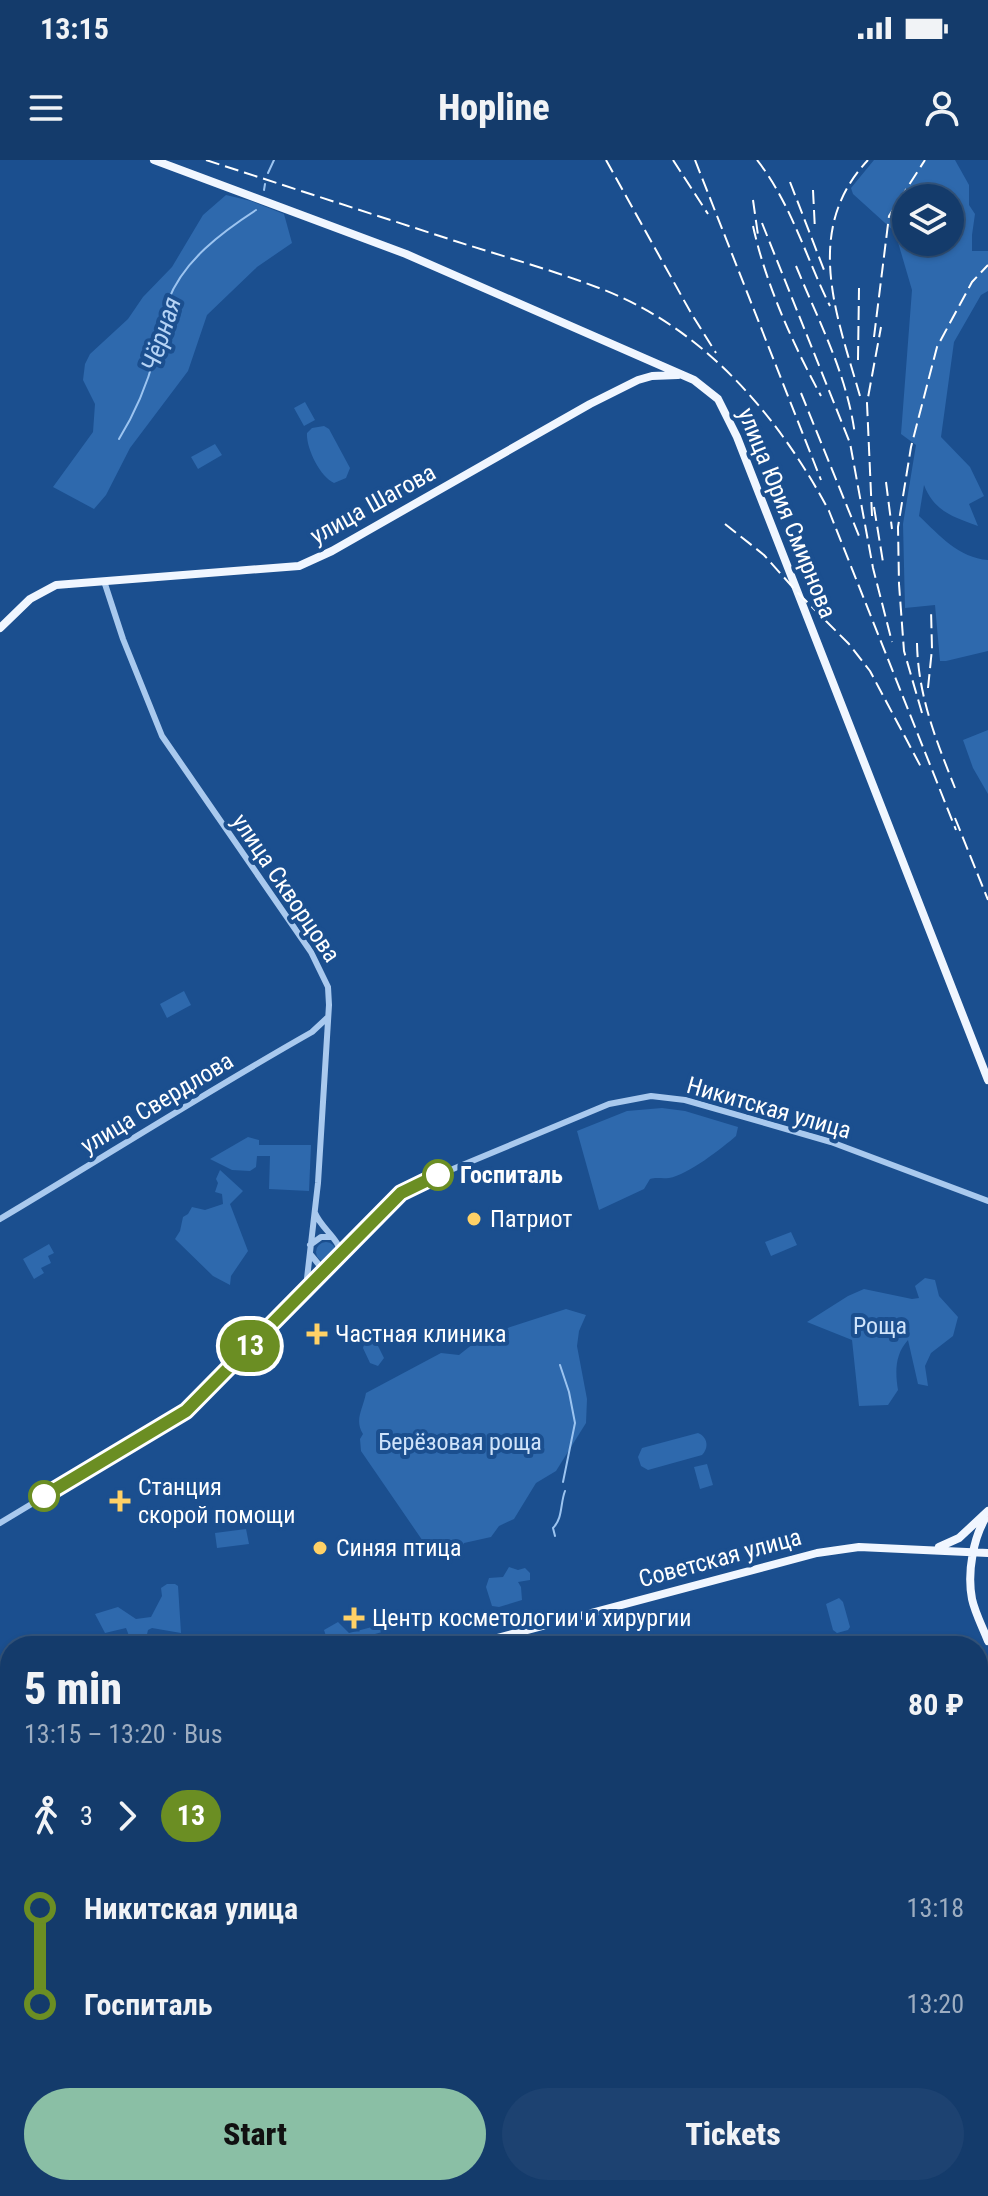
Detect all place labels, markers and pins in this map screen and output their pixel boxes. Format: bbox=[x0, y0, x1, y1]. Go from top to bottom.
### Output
marker: Госпиталь bbox=[423, 1160, 453, 1190]
place label: Госпиталь bbox=[460, 1161, 563, 1189]
place label: Патриот bbox=[490, 1205, 572, 1233]
marker: Патриот bbox=[465, 1210, 483, 1228]
place label: Частная клиника bbox=[335, 1320, 506, 1348]
marker: Частная клиника bbox=[306, 1323, 328, 1345]
place label: Станция скорой помощи bbox=[138, 1473, 295, 1529]
unlabelled marker bbox=[29, 1481, 59, 1511]
marker: Станция скорой помощи bbox=[109, 1490, 131, 1512]
place label: Синяя птица bbox=[336, 1534, 461, 1562]
marker: Синяя птица bbox=[311, 1539, 329, 1557]
place label: Центр косметологии и хирургии bbox=[372, 1604, 692, 1632]
marker: Центр косметологии и хирургии bbox=[343, 1607, 365, 1629]

